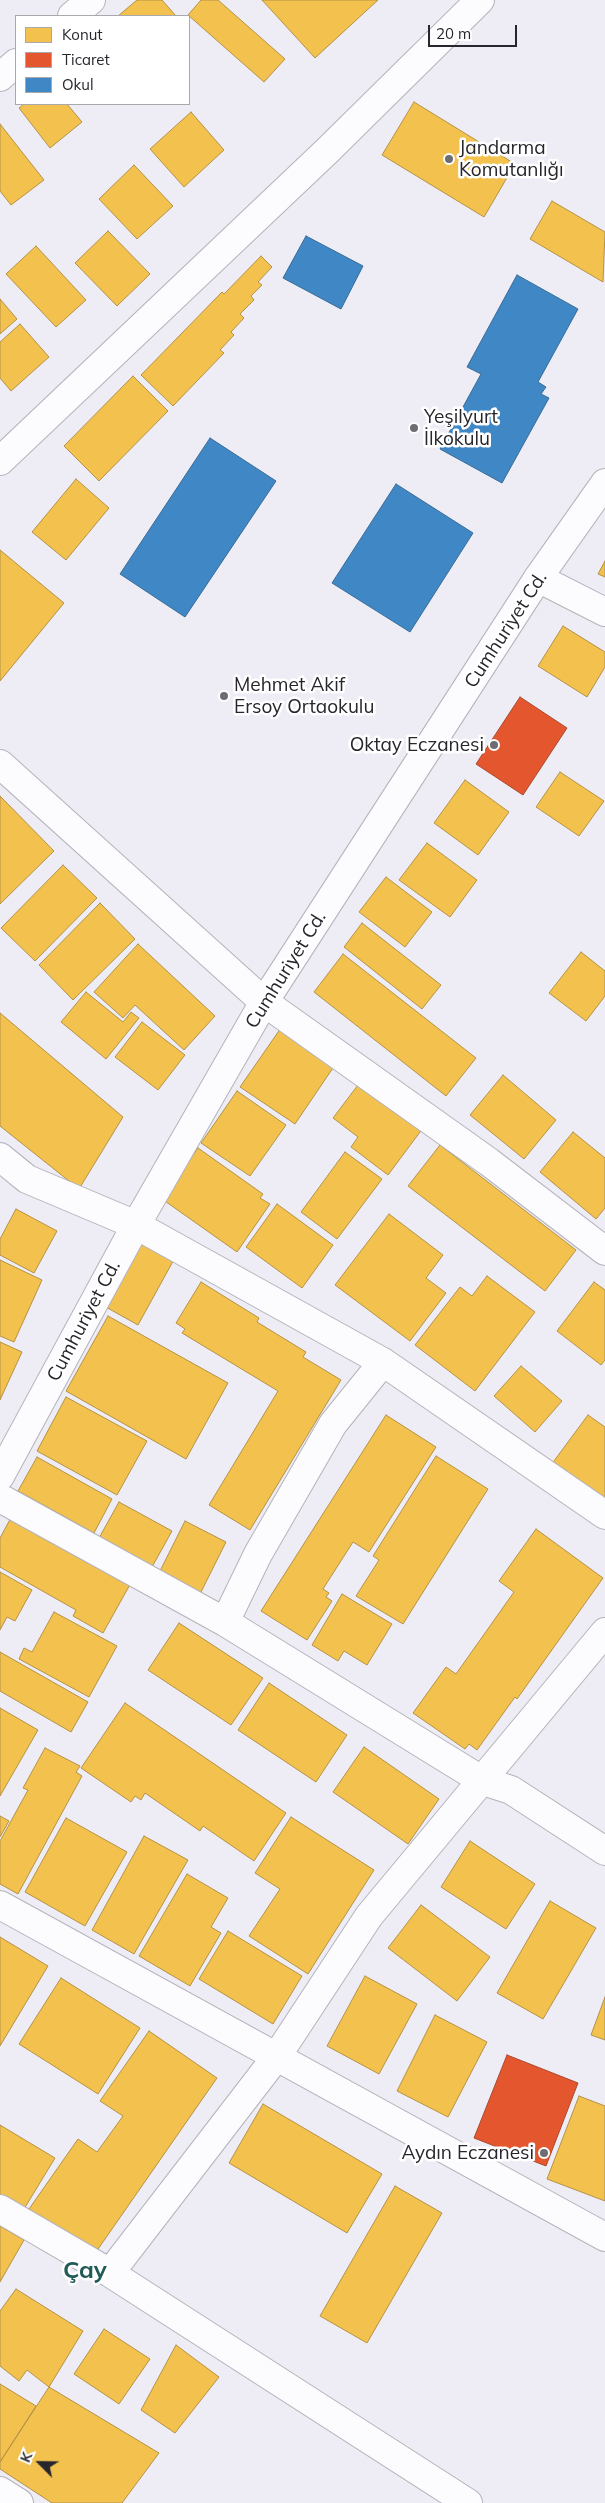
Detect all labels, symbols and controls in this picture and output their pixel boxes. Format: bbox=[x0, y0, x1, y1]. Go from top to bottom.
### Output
legend bbox=[15, 15, 190, 105]
scale bar bbox=[430, 15, 519, 47]
text: 20 m bbox=[436, 24, 471, 43]
text: Konut bbox=[62, 25, 103, 44]
text: Ticaret bbox=[62, 50, 110, 69]
text: Okul bbox=[62, 75, 94, 94]
place label: Jandarma Komutanlığı bbox=[459, 137, 564, 181]
marker: Jandarma Komutanlığı bbox=[443, 153, 455, 165]
place label: Yeşilyurt İlkokulu bbox=[424, 406, 498, 450]
marker: Yeşilyurt İlkokulu bbox=[408, 422, 420, 434]
street label: Cumhuriyet Cd. bbox=[460, 568, 552, 692]
place label: Mehmet Akif Ersoy Ortaokulu bbox=[234, 674, 374, 718]
marker: Mehmet Akif Ersoy Ortaokulu bbox=[218, 690, 230, 702]
place label: Oktay Eczanesi bbox=[350, 734, 484, 756]
marker: Oktay Eczanesi bbox=[488, 739, 500, 751]
street label: Cumhuriyet Cd. bbox=[241, 907, 331, 1033]
street label: Cumhuriyet Cd. bbox=[43, 1257, 125, 1385]
place label: Aydın Eczanesi bbox=[401, 2142, 534, 2164]
marker: Aydın Eczanesi bbox=[538, 2147, 550, 2159]
district label: Çay bbox=[63, 2257, 107, 2285]
north arrow bbox=[15, 2438, 65, 2488]
text: K bbox=[16, 2449, 36, 2465]

